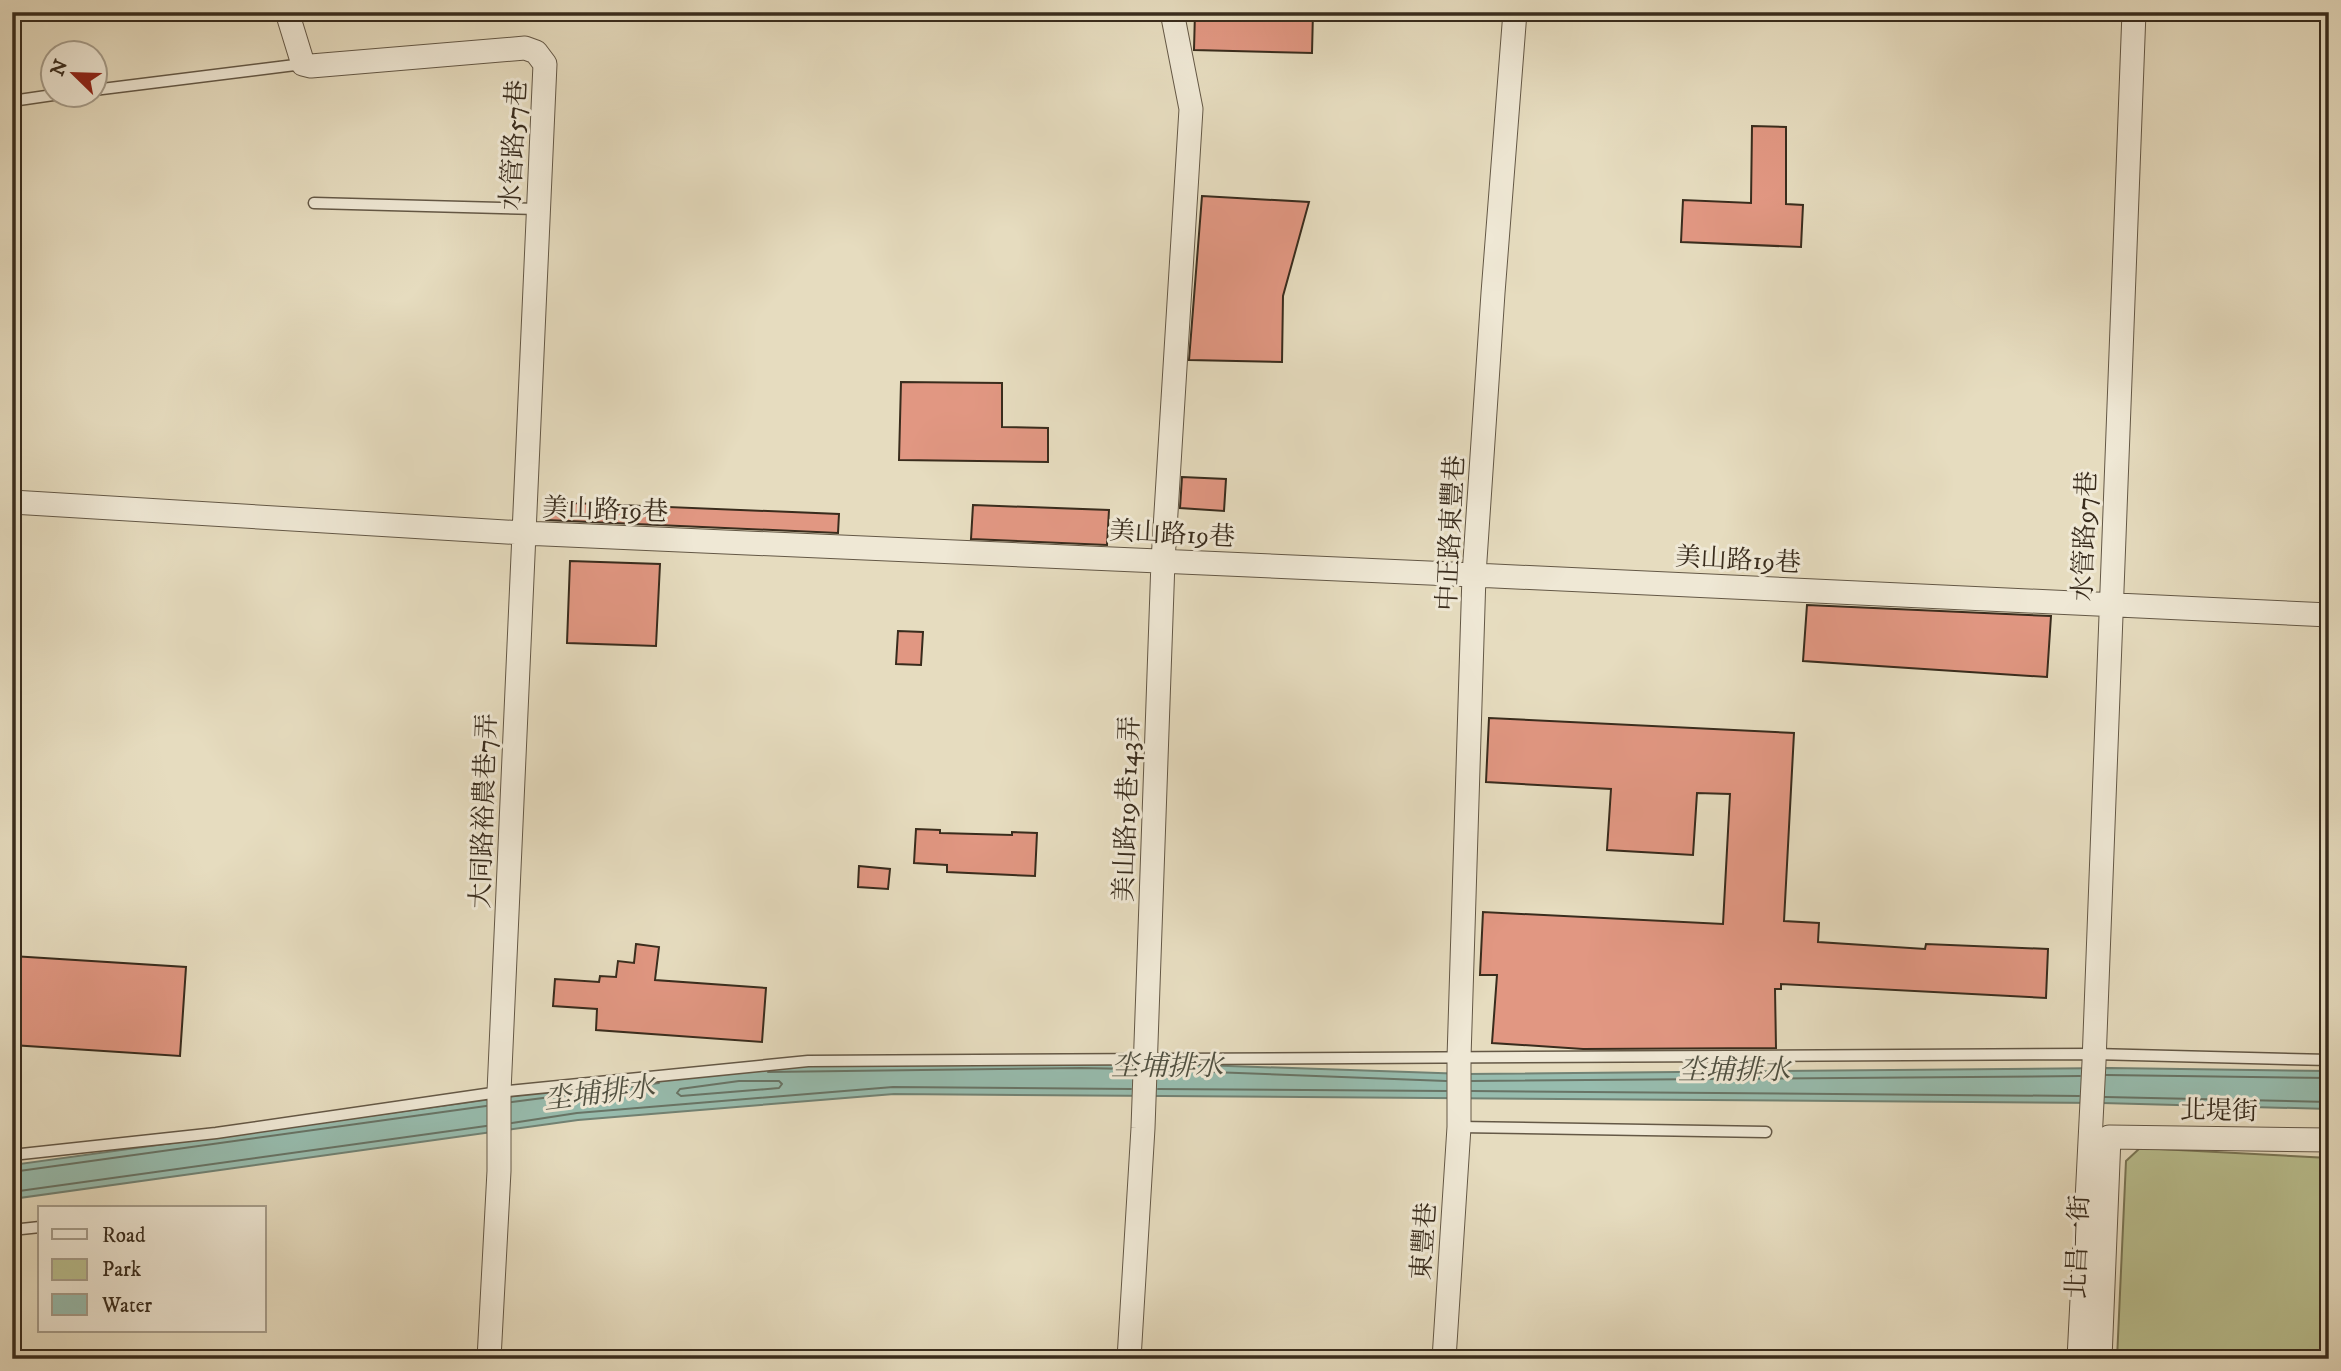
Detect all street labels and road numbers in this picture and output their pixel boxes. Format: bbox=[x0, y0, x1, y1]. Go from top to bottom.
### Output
street label: 水管路57巷 bbox=[495, 79, 534, 211]
street label: 中正路東豐巷 bbox=[1431, 454, 1472, 612]
street label: 水管路97巷 bbox=[2067, 470, 2104, 602]
street label: 美山路19巷 bbox=[541, 492, 669, 529]
street label: 美山路19巷 bbox=[1108, 515, 1236, 554]
street label: 美山路19巷 bbox=[1674, 541, 1802, 580]
street label: 大同路裕農巷7弄 bbox=[465, 713, 504, 909]
street label: 美山路19巷143弄 bbox=[1108, 715, 1147, 903]
street label: 北堤街 bbox=[2180, 1094, 2258, 1129]
street label: 北昌一街 bbox=[2060, 1195, 2097, 1300]
street label: 東豐巷 bbox=[1405, 1201, 1444, 1281]

